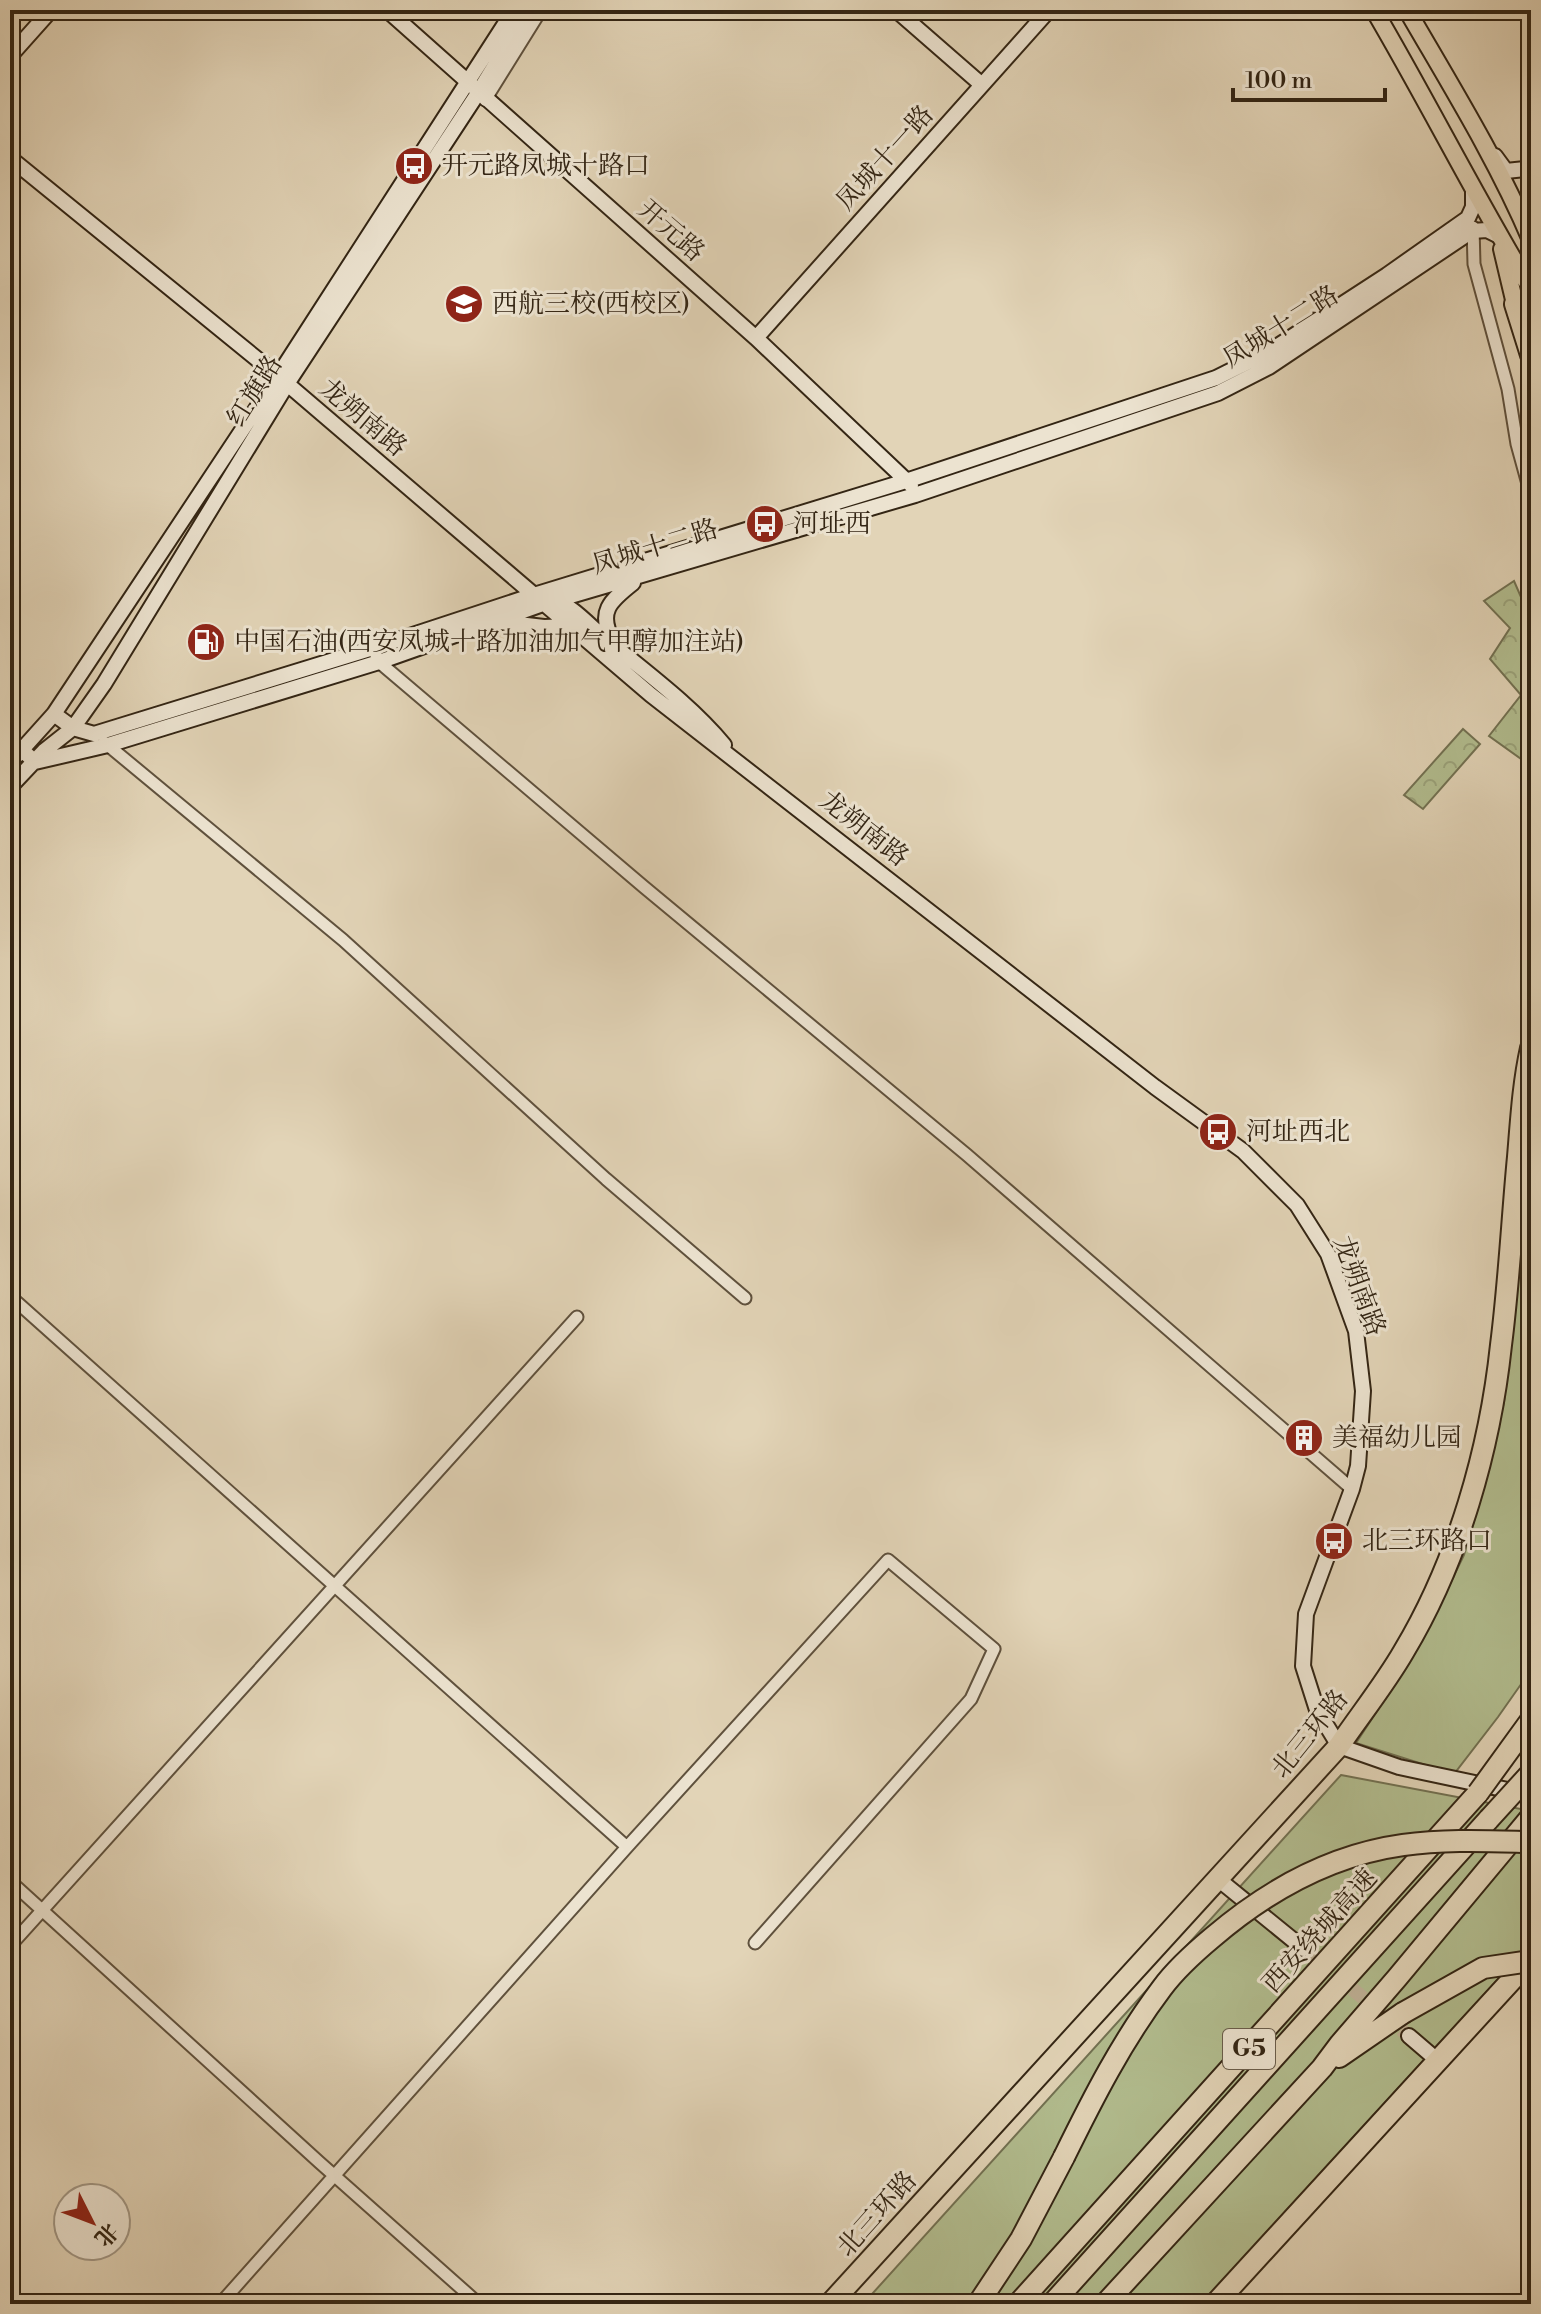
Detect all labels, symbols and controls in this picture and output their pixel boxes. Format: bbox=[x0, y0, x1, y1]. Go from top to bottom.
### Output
scale bar bbox=[1233, 52, 1385, 102]
text: 100 m bbox=[1245, 66, 1312, 96]
street label: 凤城十一路 bbox=[830, 99, 940, 217]
bus stop icon: 开元路凤城十路口 bbox=[393, 145, 435, 187]
place label: 开元路凤城十路口 bbox=[442, 150, 650, 182]
street label: 开元路 bbox=[631, 193, 711, 269]
street label: 凤城十二路 bbox=[1217, 279, 1345, 375]
school or university icon: 西航三校(西校区) bbox=[443, 283, 485, 325]
place label: 西航三校(西校区) bbox=[492, 288, 690, 320]
street label: 红旗路 bbox=[221, 349, 289, 433]
street label: 龙朔南路 bbox=[313, 372, 413, 464]
bus stop icon: 河址西 bbox=[744, 503, 786, 545]
place label: 河址西 bbox=[793, 508, 871, 540]
street label: 凤城十二路 bbox=[588, 513, 722, 581]
fuel station icon: 中国石油(西安凤城十路加油加气甲醇加注站) bbox=[185, 621, 227, 663]
place label: 中国石油(西安凤城十路加油加气甲醇加注站) bbox=[234, 626, 744, 658]
street label: 龙朔南路 bbox=[813, 784, 915, 874]
bus stop icon: 河址西北 bbox=[1197, 1111, 1239, 1153]
place label: 河址西北 bbox=[1246, 1116, 1350, 1148]
street label: 龙朔南路 bbox=[1326, 1232, 1392, 1340]
building icon: 美福幼儿园 bbox=[1283, 1417, 1325, 1459]
place label: 美福幼儿园 bbox=[1332, 1422, 1462, 1454]
bus stop icon: 北三环路口 bbox=[1313, 1520, 1355, 1562]
place label: 北三环路口 bbox=[1362, 1525, 1492, 1557]
street label: 北三环路 bbox=[1265, 1684, 1355, 1784]
street label: 西安绕城高速 bbox=[1256, 1862, 1384, 2000]
road number: G5 bbox=[1223, 2029, 1275, 2069]
street label: 北三环路 bbox=[830, 2165, 924, 2263]
north arrow bbox=[52, 2182, 132, 2262]
text: 北 bbox=[88, 2217, 123, 2252]

